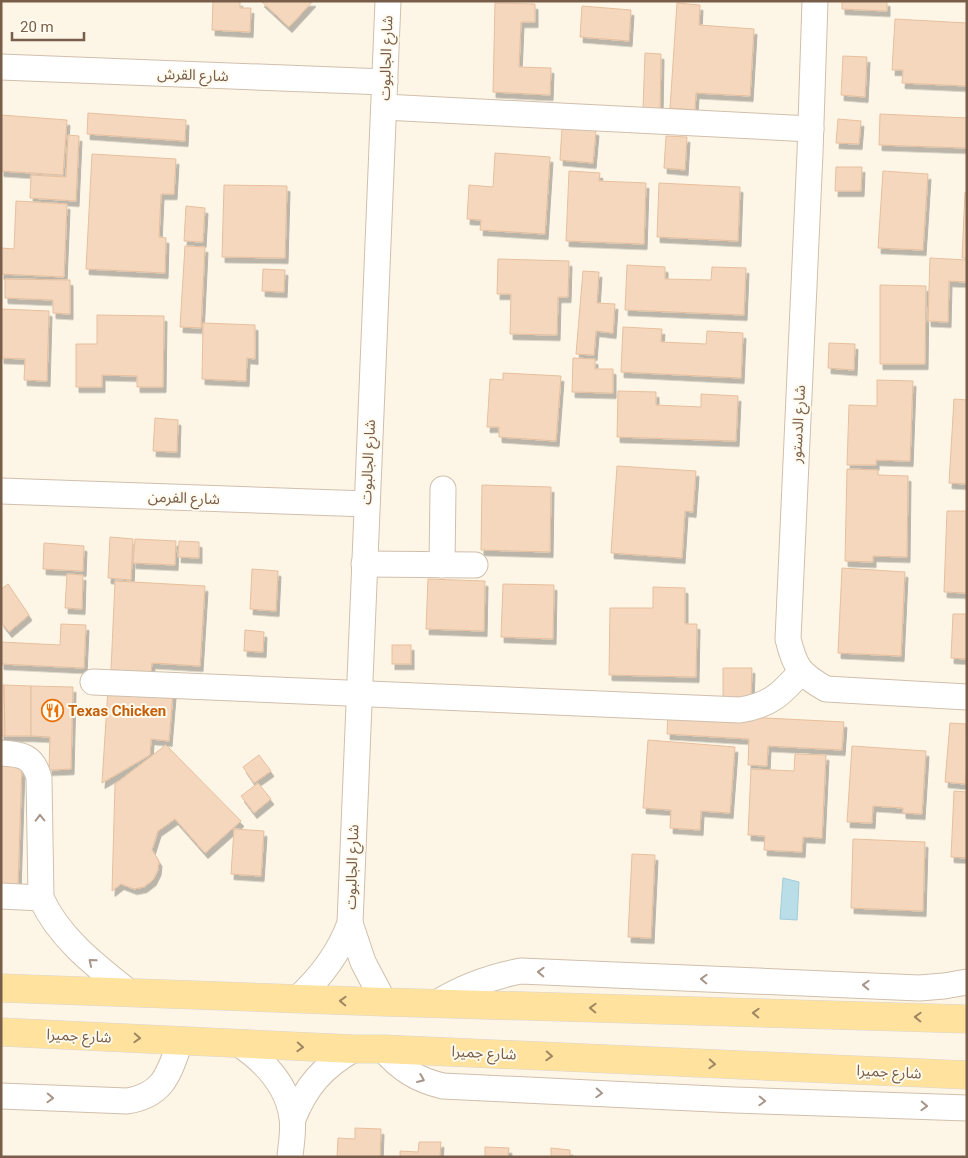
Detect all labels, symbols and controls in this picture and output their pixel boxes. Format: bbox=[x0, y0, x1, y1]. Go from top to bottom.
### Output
scale bar bbox=[12, 10, 85, 42]
street label: شارع الجالبوت bbox=[376, 15, 399, 101]
text: 20 m bbox=[20, 18, 54, 36]
street label: شارع القرش bbox=[157, 65, 229, 88]
street label: شارع الدستور bbox=[787, 384, 812, 465]
street label: شارع الجالبوت bbox=[357, 419, 382, 505]
street label: شارع الفرمن bbox=[148, 488, 221, 511]
restaurant icon: Texas Chicken bbox=[40, 699, 64, 723]
place label: Texas Chicken bbox=[68, 702, 166, 720]
one-way arrow bbox=[35, 814, 45, 822]
street label: شارع الجالبوت bbox=[342, 824, 365, 910]
one-way arrow bbox=[89, 960, 98, 968]
one-way arrow bbox=[537, 967, 545, 977]
one-way arrow bbox=[699, 973, 707, 984]
one-way arrow bbox=[862, 980, 870, 991]
one-way arrow bbox=[339, 995, 347, 1006]
one-way arrow bbox=[589, 1003, 596, 1013]
one-way arrow bbox=[751, 1007, 759, 1018]
one-way arrow bbox=[914, 1012, 922, 1022]
street label: شارع جميرا bbox=[46, 1025, 112, 1050]
one-way arrow bbox=[134, 1033, 142, 1044]
one-way arrow bbox=[296, 1041, 304, 1052]
street label: شارع جميرا bbox=[451, 1042, 517, 1067]
one-way arrow bbox=[546, 1051, 554, 1062]
one-way arrow bbox=[708, 1058, 716, 1069]
street label: شارع جميرا bbox=[856, 1061, 922, 1086]
one-way arrow bbox=[416, 1072, 425, 1083]
one-way arrow bbox=[596, 1088, 604, 1099]
one-way arrow bbox=[46, 1093, 54, 1104]
one-way arrow bbox=[758, 1095, 766, 1106]
one-way arrow bbox=[920, 1101, 928, 1112]

